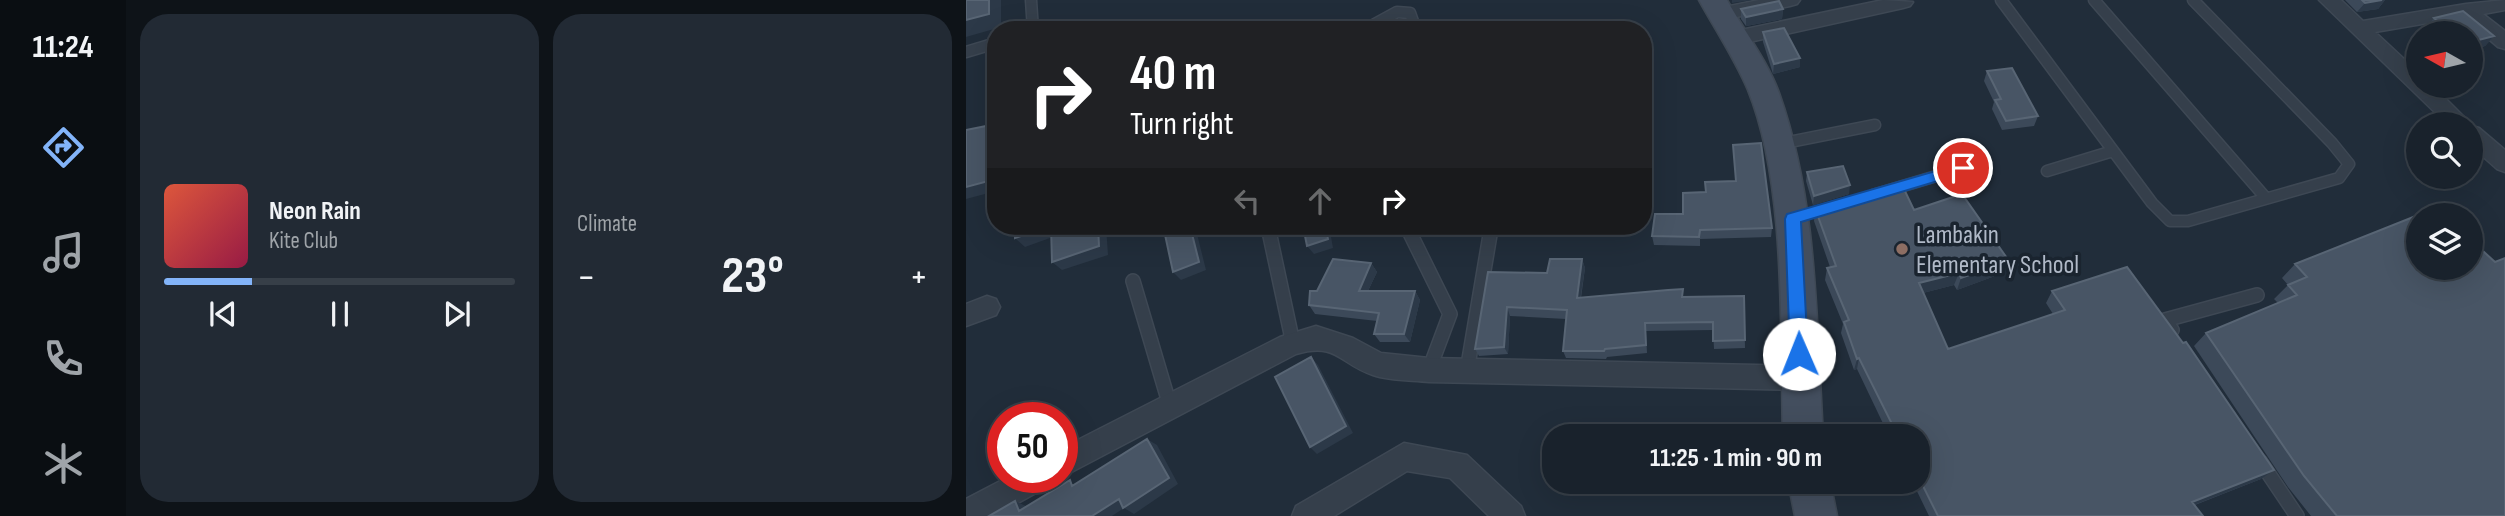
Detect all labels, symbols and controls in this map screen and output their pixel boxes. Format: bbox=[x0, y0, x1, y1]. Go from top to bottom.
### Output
north arrow bbox=[2406, 21, 2483, 98]
map controls bbox=[2406, 21, 2483, 280]
text: 11:24 bbox=[32, 28, 94, 67]
text: 40 m bbox=[1130, 45, 1216, 104]
icon: right bbox=[1015, 49, 1106, 140]
text: Turn right bbox=[1130, 105, 1234, 144]
button: search bbox=[2406, 112, 2483, 189]
icon: directions bbox=[39, 123, 88, 172]
pin bbox=[1933, 138, 1993, 198]
icon: arrive bbox=[1944, 149, 1982, 187]
icon: left bbox=[1228, 182, 1266, 220]
icon: ahead bbox=[1301, 182, 1339, 220]
icon: right bbox=[1374, 182, 1412, 220]
text: Neon Rain bbox=[269, 196, 361, 227]
button: layers bbox=[2406, 203, 2483, 280]
text: Climate bbox=[577, 210, 637, 238]
place label: Lambakin Elementary School bbox=[1916, 220, 2079, 281]
text: Kite Club bbox=[269, 227, 338, 255]
icon: music bbox=[39, 228, 88, 277]
marker: Lambakin Elementary School bbox=[1894, 241, 1910, 257]
text: 23° bbox=[721, 245, 784, 308]
text: − bbox=[577, 255, 596, 300]
text: + bbox=[909, 255, 928, 300]
icon: previous bbox=[204, 295, 242, 333]
icon: pause bbox=[321, 295, 359, 333]
icon: next bbox=[438, 295, 476, 333]
position arrow bbox=[1762, 317, 1836, 391]
icon: phone bbox=[39, 334, 88, 383]
speed limit sign: 50 bbox=[987, 402, 1078, 493]
icon: climate bbox=[39, 439, 88, 488]
text: 11:25 · 1 min · 90 m bbox=[1650, 443, 1822, 474]

